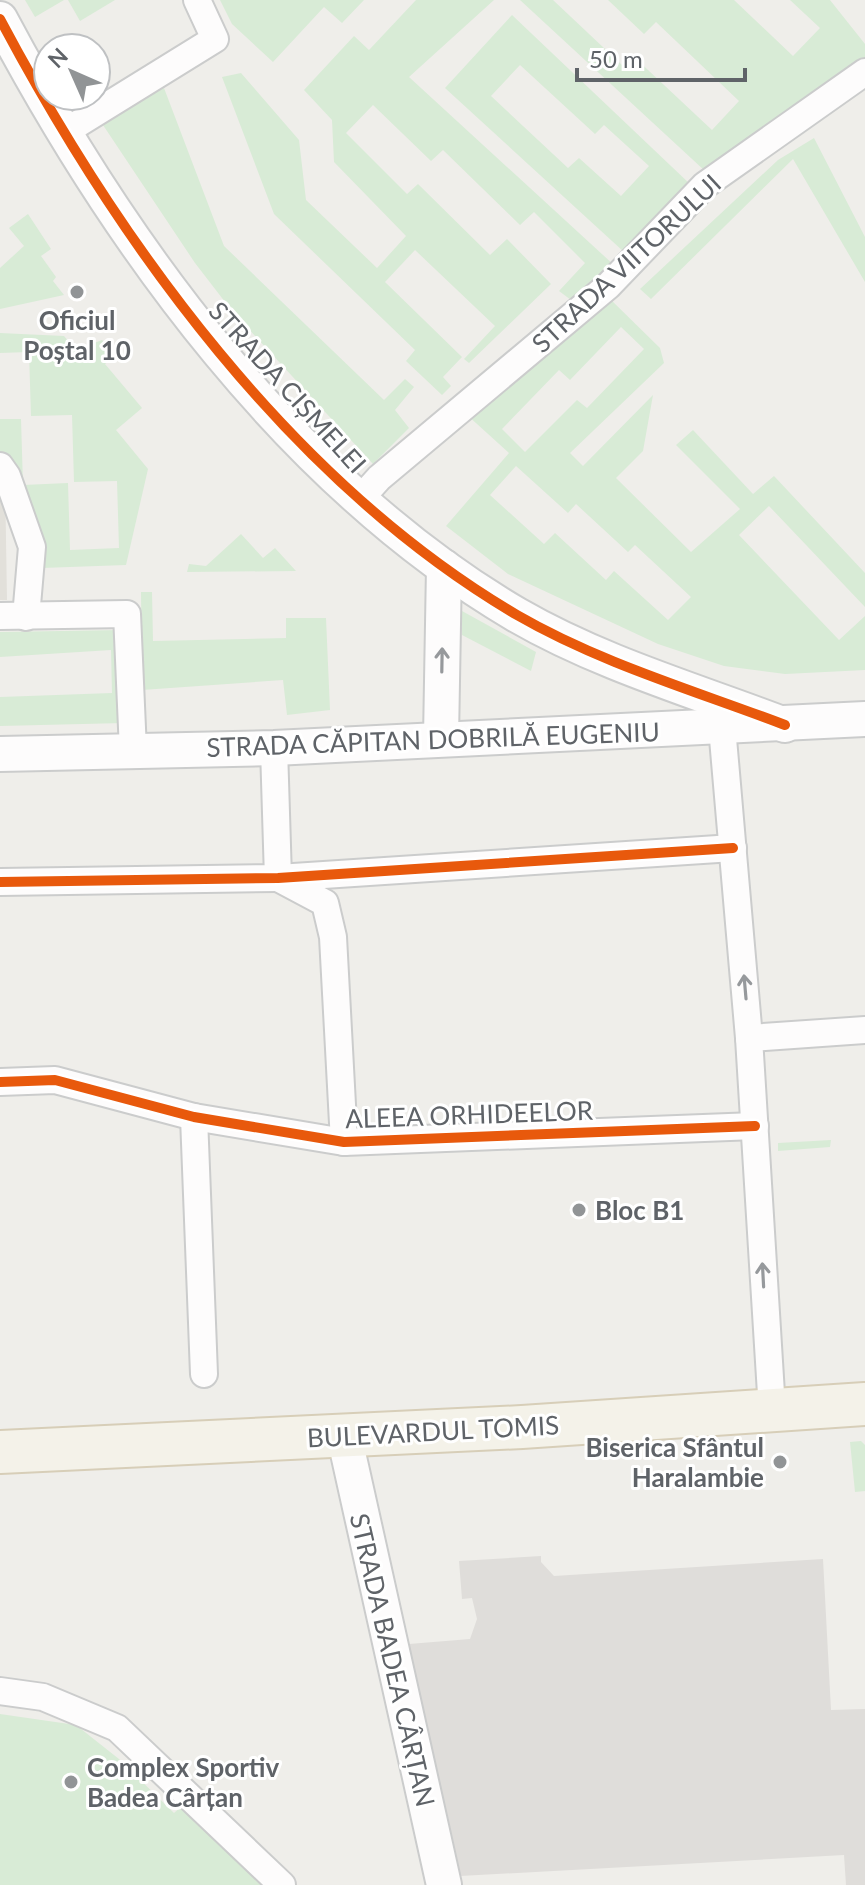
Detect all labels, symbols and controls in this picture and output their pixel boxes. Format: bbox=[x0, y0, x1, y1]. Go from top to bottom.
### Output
north arrow bbox=[32, 32, 112, 112]
scale bar bbox=[577, 32, 745, 82]
text: N bbox=[42, 42, 73, 73]
text: 50 m bbox=[589, 44, 643, 73]
street label: STRADA VIITORULUI bbox=[525, 167, 727, 359]
marker: Oficiul Poștal 10 bbox=[68, 283, 86, 301]
street label: STRADA CIȘMELEI bbox=[203, 295, 373, 479]
place label: Oficiul Poștal 10 bbox=[23, 304, 131, 366]
one-way arrow bbox=[434, 647, 450, 674]
street label: STRADA CĂPITAN DOBRILĂ EUGENIU bbox=[206, 715, 660, 763]
one-way arrow bbox=[737, 974, 752, 1001]
street label: ALEEA ORHIDEELOR bbox=[345, 1094, 594, 1134]
place label: Bloc B1 bbox=[595, 1194, 684, 1226]
marker: Bloc B1 bbox=[570, 1201, 588, 1219]
one-way arrow bbox=[756, 1262, 771, 1289]
street label: BULEVARDUL TOMIS bbox=[306, 1408, 560, 1454]
place label: Biserica Sfântul Haralambie bbox=[585, 1431, 764, 1493]
marker: Biserica Sfântul Haralambie bbox=[771, 1453, 789, 1471]
street label: STRADA BADEA CÂRȚAN bbox=[344, 1510, 442, 1810]
place label: Complex Sportiv Badea Cârțan bbox=[87, 1751, 280, 1813]
marker: Complex Sportiv Badea Cârțan bbox=[62, 1773, 80, 1791]

